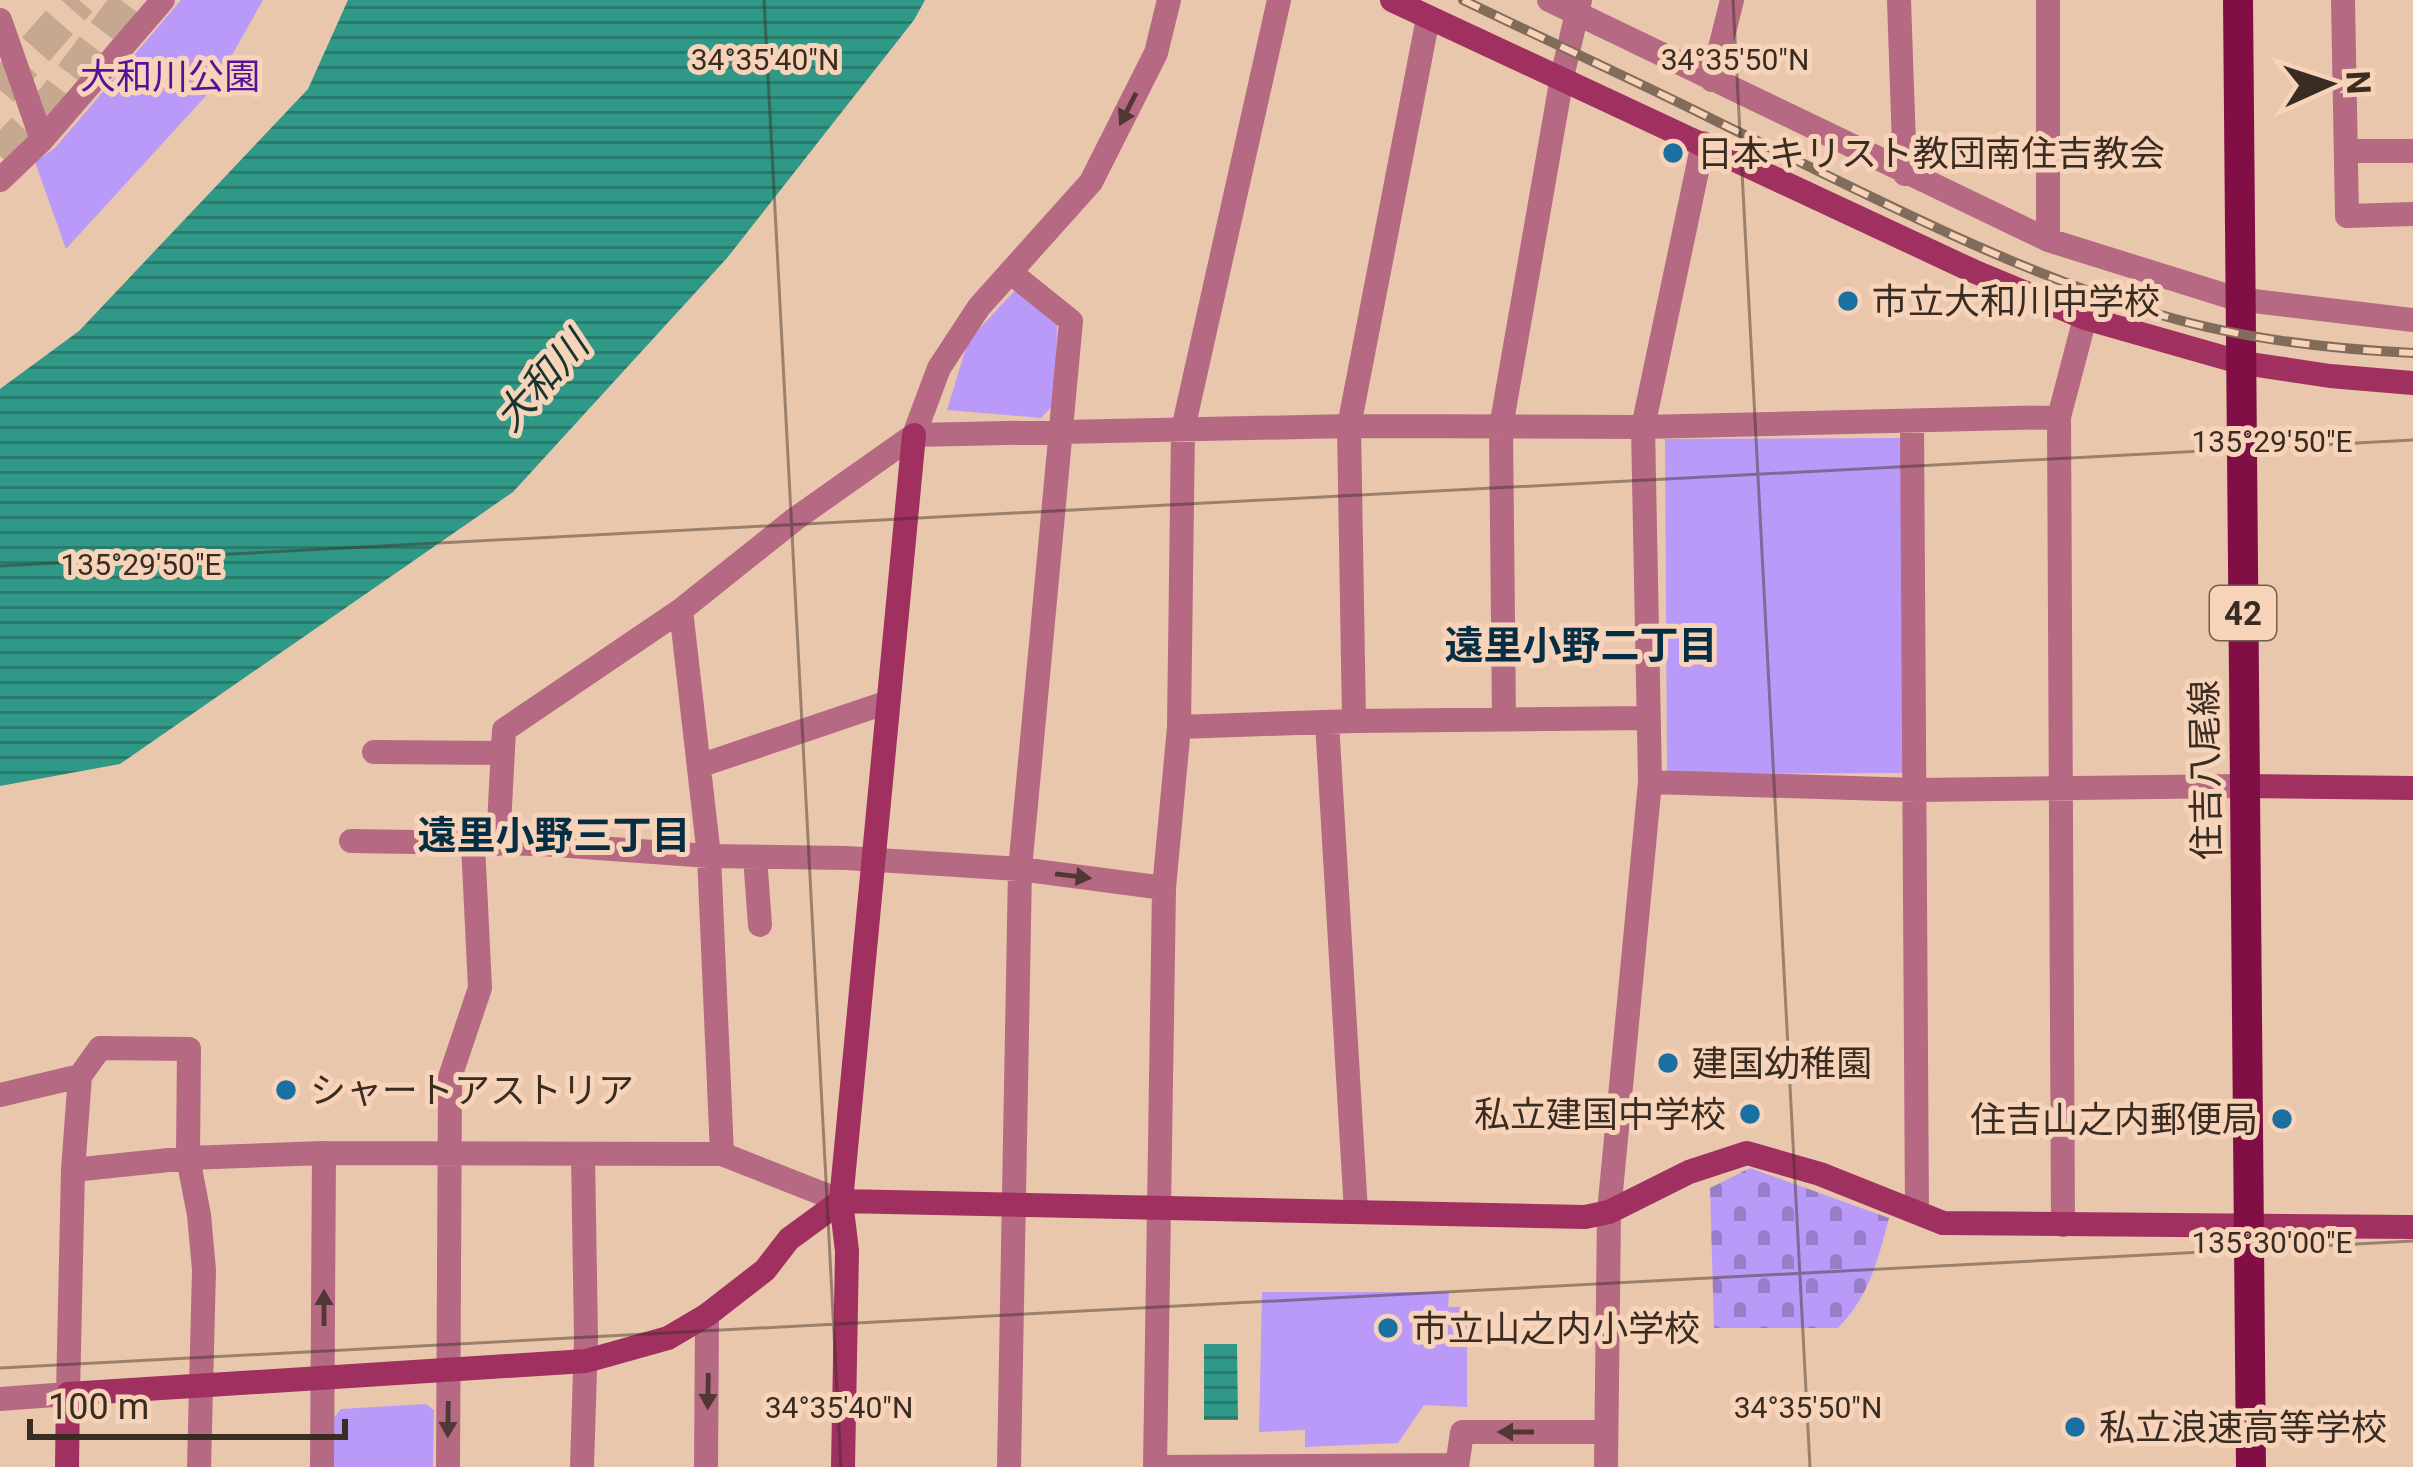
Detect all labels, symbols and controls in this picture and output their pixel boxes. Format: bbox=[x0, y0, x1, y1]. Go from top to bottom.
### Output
north arrow bbox=[2269, 24, 2389, 144]
text: 34°35'40"N bbox=[691, 42, 839, 77]
text: 34°35'50"N bbox=[1661, 42, 1809, 77]
park label: 大和川公園 bbox=[80, 56, 260, 98]
text: N bbox=[2338, 70, 2379, 95]
one-way arrow bbox=[1119, 92, 1139, 126]
place label: 日本キリスト教団南住吉教会 bbox=[1697, 133, 2165, 175]
marker: 日本キリスト教団南住吉教会 bbox=[1660, 140, 1686, 166]
place label: 市立大和川中学校 bbox=[1872, 281, 2160, 323]
marker: 市立大和川中学校 bbox=[1835, 288, 1861, 314]
water label: 大和川 bbox=[486, 320, 601, 441]
text: 135°29'50"E bbox=[2191, 424, 2353, 459]
text: 135°29'50"E bbox=[60, 547, 222, 582]
road number: 42 bbox=[2210, 586, 2276, 640]
district label: 遠里小野二丁目 bbox=[1444, 623, 1718, 669]
street label: 住吉八尾線 bbox=[2183, 680, 2229, 860]
district label: 遠里小野三丁目 bbox=[417, 813, 691, 859]
one-way arrow bbox=[1055, 867, 1092, 886]
place label: 建国幼稚園 bbox=[1692, 1043, 1872, 1085]
marker: 建国幼稚園 bbox=[1655, 1050, 1681, 1076]
place label: シャートアストリア bbox=[310, 1070, 634, 1112]
marker: シャートアストリア bbox=[273, 1077, 299, 1103]
place label: 私立建国中学校 bbox=[1474, 1094, 1726, 1136]
place label: 住吉山之内郵便局 bbox=[1970, 1099, 2258, 1141]
marker: 私立建国中学校 bbox=[1737, 1101, 1763, 1127]
marker: 住吉山之内郵便局 bbox=[2269, 1106, 2295, 1132]
text: 135°30'00"E bbox=[2191, 1225, 2353, 1260]
one-way arrow bbox=[314, 1288, 334, 1326]
place label: 市立山之内小学校 bbox=[1412, 1308, 1700, 1350]
marker: 市立山之内小学校 bbox=[1375, 1315, 1401, 1341]
scale bar bbox=[30, 1365, 345, 1439]
one-way arrow bbox=[698, 1373, 717, 1411]
text: 100 m bbox=[48, 1386, 149, 1428]
text: 34°35'40"N bbox=[765, 1390, 913, 1425]
text: 34°35'50"N bbox=[1734, 1390, 1882, 1425]
one-way arrow bbox=[438, 1401, 458, 1439]
place label: 私立浪速高等学校 bbox=[2099, 1407, 2387, 1449]
marker: 私立浪速高等学校 bbox=[2062, 1414, 2088, 1440]
one-way arrow bbox=[1496, 1422, 1534, 1442]

